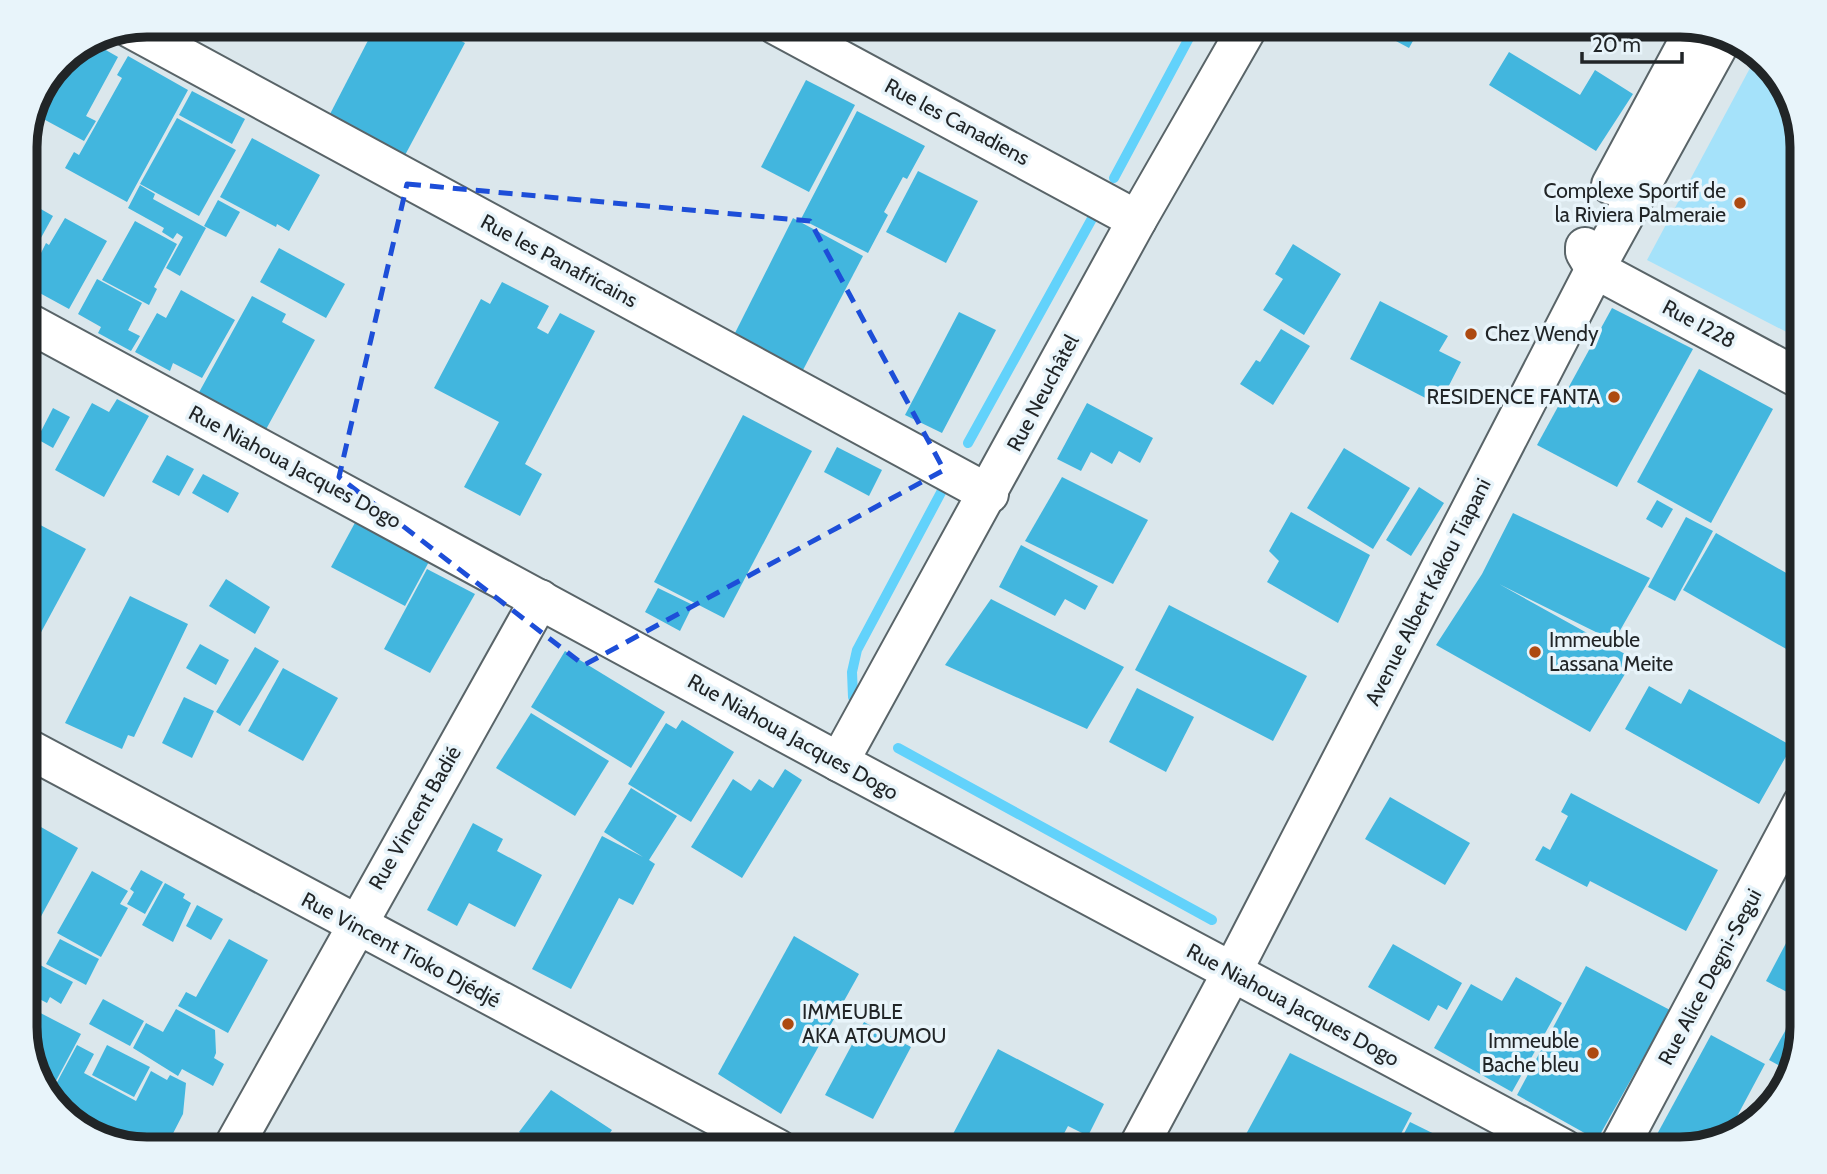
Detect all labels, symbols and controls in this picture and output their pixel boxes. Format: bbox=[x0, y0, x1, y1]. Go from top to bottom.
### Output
scale bar bbox=[1582, 21, 1682, 65]
text: 20 m bbox=[1592, 32, 1641, 57]
street label: Rue les Canadiens bbox=[881, 73, 1034, 170]
place label: Complexe Sportif de la Riviera Palmeraie bbox=[1544, 178, 1726, 227]
marker: Complexe Sportif de la Riviera Palmeraie bbox=[1732, 195, 1748, 211]
street label: Rue les Panafricains bbox=[477, 209, 642, 313]
street label: Rue I228 bbox=[1658, 294, 1740, 353]
place label: Chez Wendy bbox=[1485, 321, 1599, 346]
marker: Chez Wendy bbox=[1463, 326, 1479, 342]
street label: Rue Neuchâtel bbox=[1001, 330, 1084, 455]
place label: RESIDENCE FANTA bbox=[1427, 384, 1600, 409]
marker: RESIDENCE FANTA bbox=[1606, 389, 1622, 405]
street label: Rue Niahoua Jacques Dogo bbox=[185, 400, 406, 533]
street label: Avenue Albert Kakou Tiapani bbox=[1359, 474, 1496, 710]
place label: Immeuble Lassana Meite bbox=[1549, 627, 1674, 676]
marker: Immeuble Lassana Meite bbox=[1527, 644, 1543, 660]
street label: Rue Niahoua Jacques Dogo bbox=[684, 668, 903, 805]
street label: Rue Vincent Badié bbox=[363, 741, 466, 894]
street label: Rue Alice Degni-Segui bbox=[1652, 884, 1767, 1069]
street label: Rue Vincent Tioko Djédjé bbox=[297, 886, 505, 1014]
street label: Rue Niahoua Jacques Dogo bbox=[1183, 938, 1404, 1071]
place label: IMMEUBLE AKA ATOUMOU bbox=[802, 999, 947, 1048]
marker: IMMEUBLE AKA ATOUMOU bbox=[780, 1016, 796, 1032]
place label: Immeuble Bache bleu bbox=[1482, 1028, 1579, 1077]
marker: Immeuble Bache bleu bbox=[1585, 1045, 1601, 1061]

